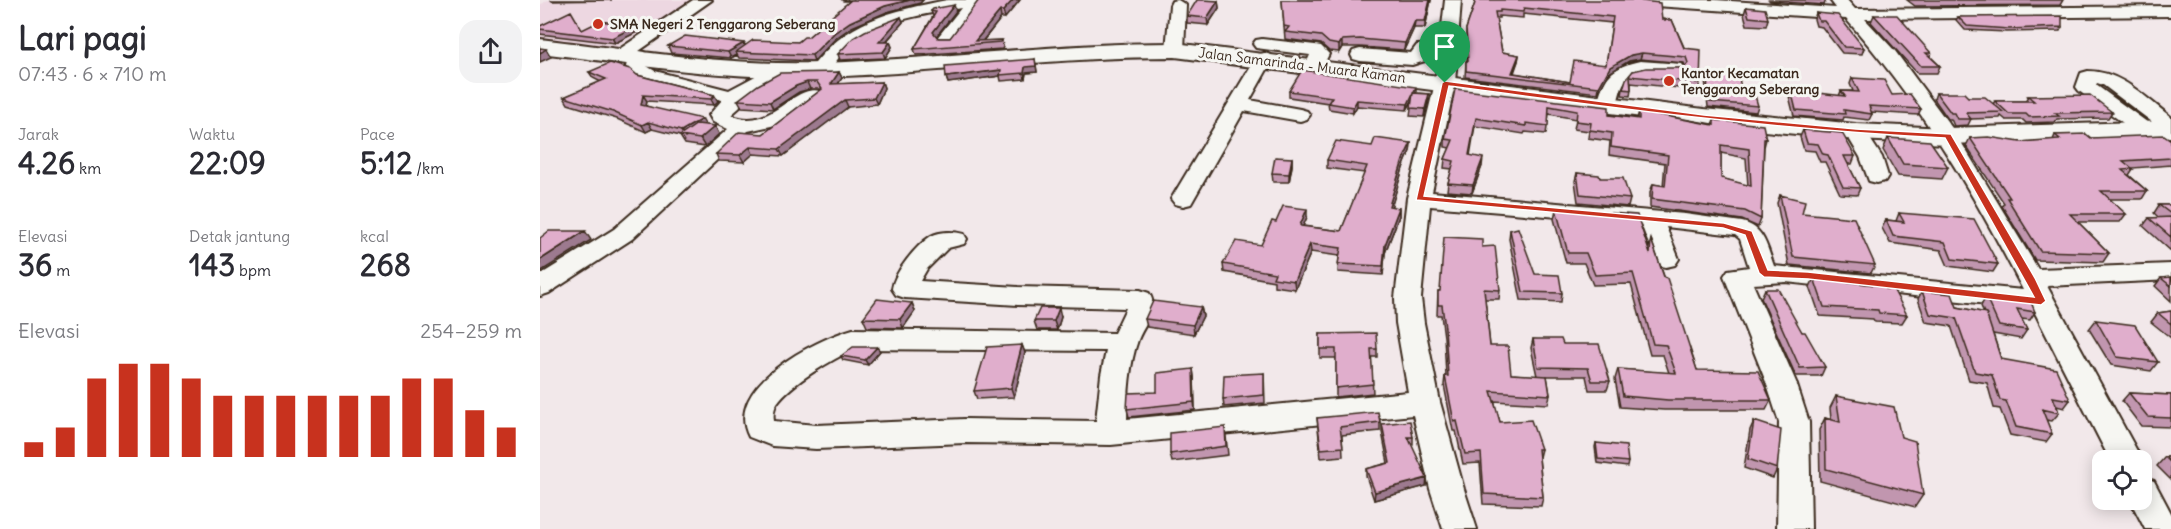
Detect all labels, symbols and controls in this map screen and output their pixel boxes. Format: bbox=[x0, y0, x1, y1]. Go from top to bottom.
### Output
place label: SMA Negeri 2 Tenggarong Seberang bbox=[610, 15, 836, 33]
text: Lari pagi bbox=[18, 17, 147, 59]
marker: SMA Negeri 2 Tenggarong Seberang bbox=[591, 17, 605, 31]
button: share bbox=[459, 20, 522, 83]
pin bbox=[1419, 21, 1470, 83]
icon: arrive bbox=[1428, 30, 1461, 63]
street label: Jalan Samarinda - Muara Kaman bbox=[1197, 43, 1407, 87]
text: 07:43 · 6 × 710 m bbox=[18, 61, 166, 86]
place label: Kantor Kecamatan Tenggarong Seberang bbox=[1681, 64, 1820, 98]
marker: Kantor Kecamatan Tenggarong Seberang bbox=[1662, 74, 1676, 88]
text: Jarak bbox=[18, 124, 59, 144]
text: Waktu bbox=[189, 124, 235, 144]
text: Pace bbox=[360, 124, 395, 144]
text: 4.26 bbox=[18, 144, 75, 182]
text: 22:09 bbox=[189, 144, 266, 182]
text: 5:12 bbox=[360, 144, 412, 182]
text: km bbox=[75, 158, 101, 178]
text: /km bbox=[412, 158, 444, 178]
text: Elevasi bbox=[18, 226, 67, 246]
text: Detak jantung bbox=[189, 226, 290, 246]
text: kcal bbox=[360, 226, 389, 246]
text: 36 bbox=[18, 246, 52, 284]
text: 143 bbox=[189, 246, 235, 284]
text: 268 bbox=[360, 246, 411, 284]
text: m bbox=[52, 260, 70, 280]
text: bpm bbox=[235, 260, 271, 280]
text: Elevasi bbox=[18, 318, 80, 343]
text: 254–259 m bbox=[420, 318, 522, 343]
map controls bbox=[2092, 450, 2152, 510]
button: locate bbox=[2092, 450, 2152, 510]

